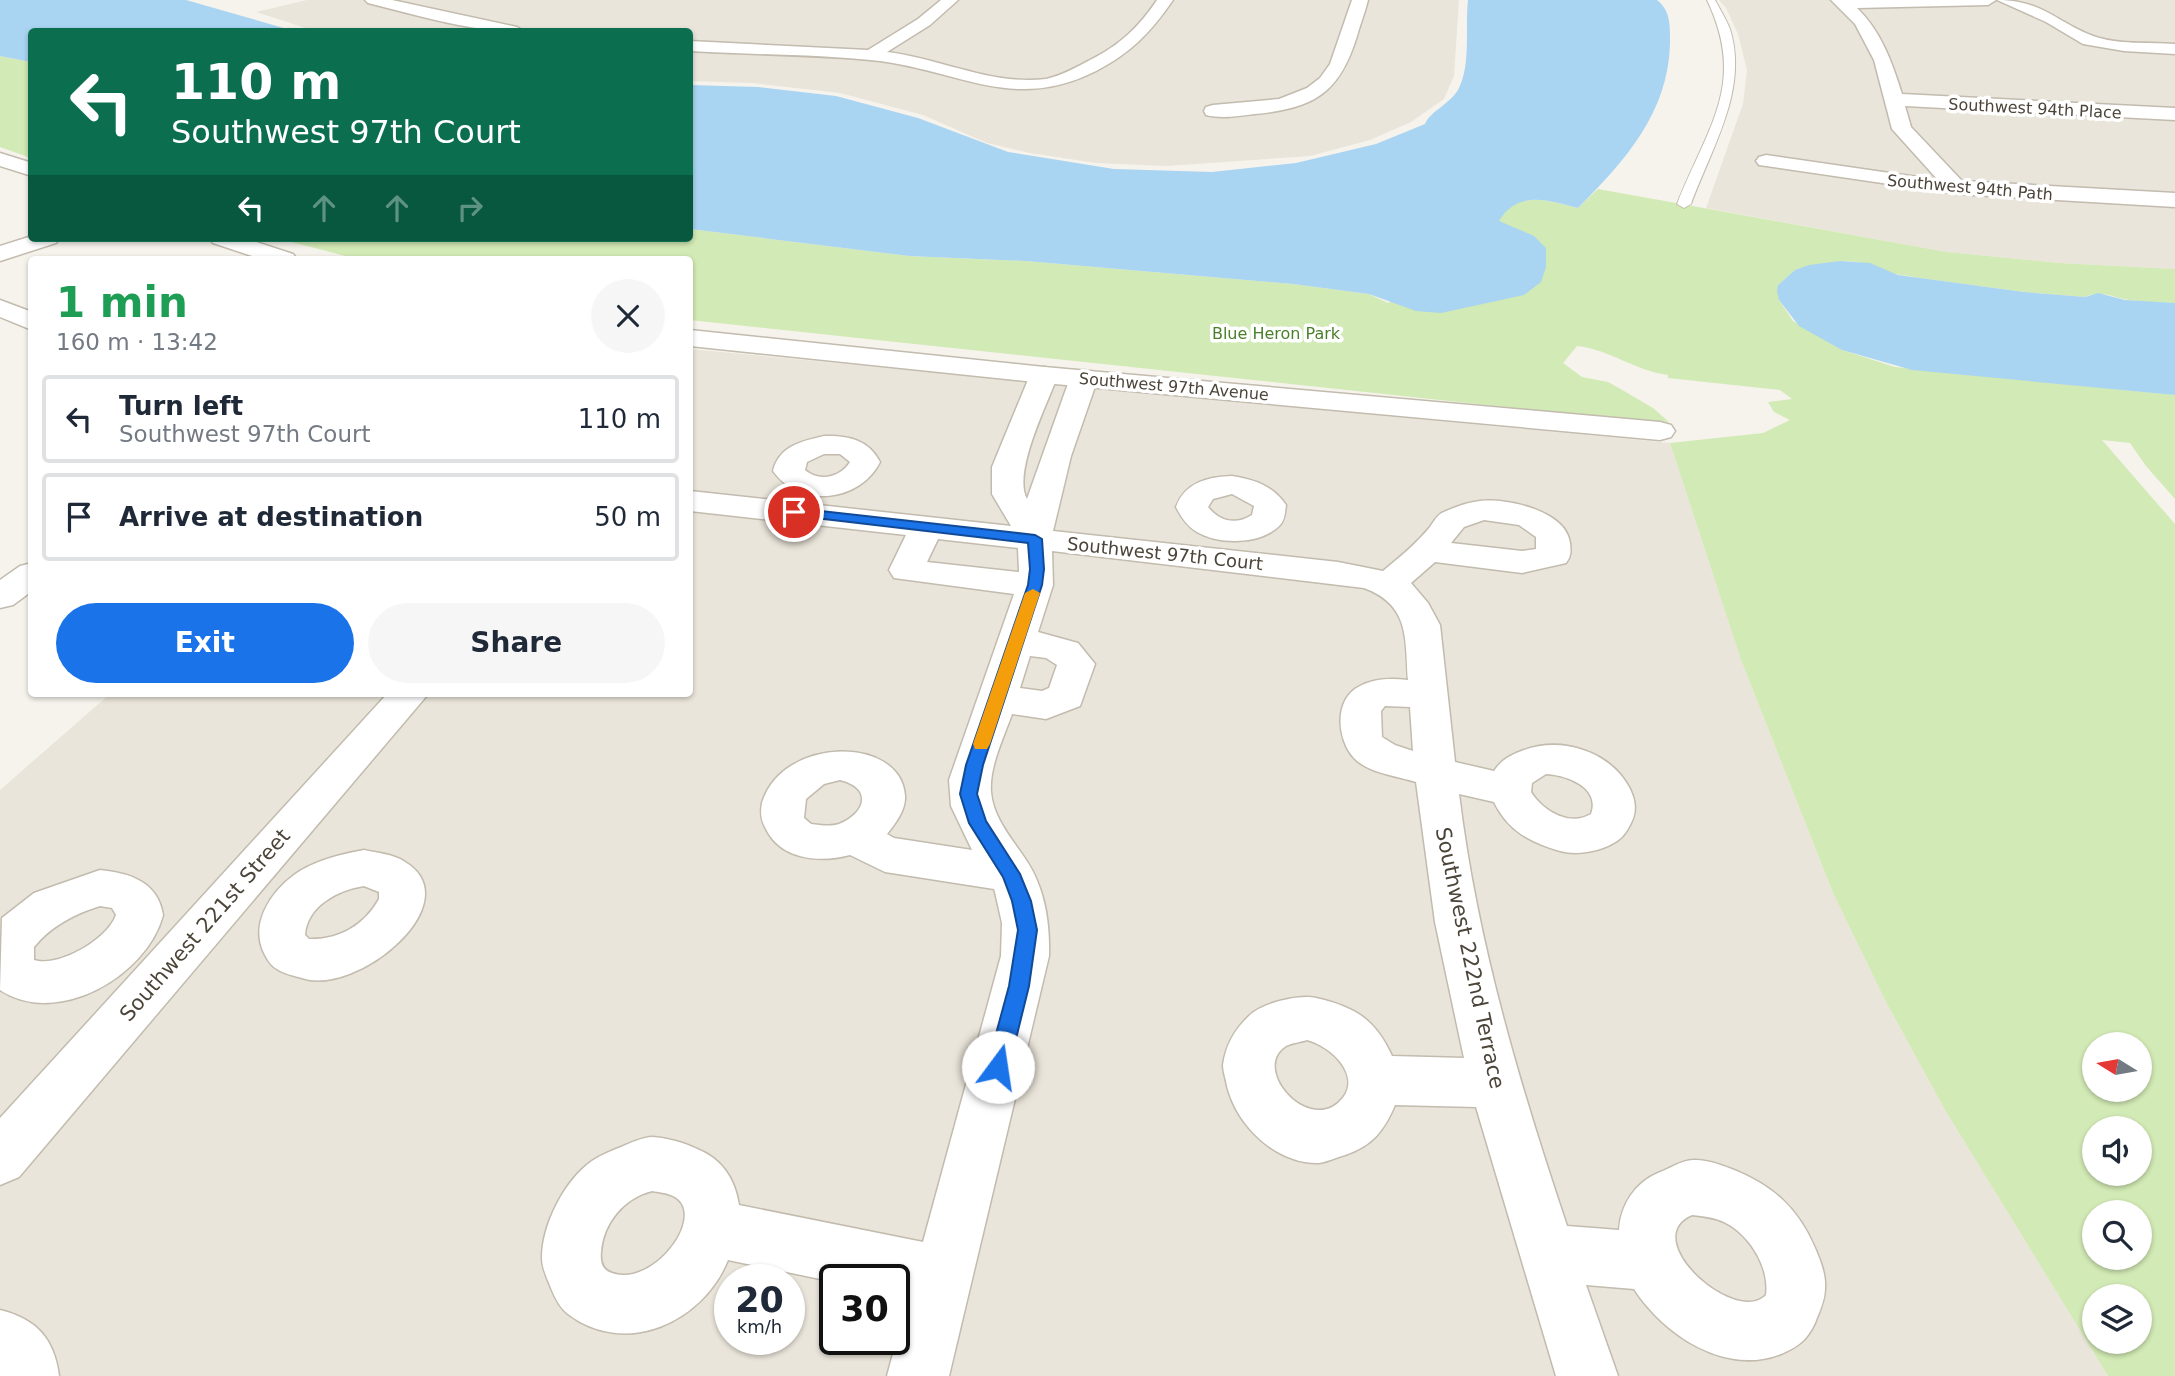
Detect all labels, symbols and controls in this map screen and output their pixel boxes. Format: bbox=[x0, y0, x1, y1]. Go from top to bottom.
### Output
text: 110 m bbox=[171, 54, 341, 111]
icon: left bbox=[56, 56, 147, 147]
street label: Southwest 94th Place bbox=[1948, 94, 2122, 123]
text: Southwest 97th Court bbox=[171, 113, 521, 151]
street label: Southwest 94th Path bbox=[1886, 171, 2054, 204]
icon: left bbox=[232, 189, 270, 227]
icon: ahead bbox=[305, 189, 343, 227]
icon: ahead bbox=[378, 189, 416, 227]
icon: right bbox=[451, 189, 489, 227]
text: 1 min bbox=[56, 278, 188, 327]
button: close bbox=[591, 279, 665, 353]
park label: Blue Heron Park bbox=[1212, 324, 1341, 343]
text: 160 m · 13:42 bbox=[56, 329, 218, 355]
street label: Southwest 97th Avenue bbox=[1078, 369, 1270, 404]
text: Turn left bbox=[119, 391, 243, 421]
icon: left bbox=[60, 400, 98, 438]
text: 110 m bbox=[578, 404, 661, 434]
text: Southwest 97th Court bbox=[119, 421, 370, 447]
pin bbox=[764, 482, 824, 542]
icon: arrive bbox=[775, 493, 813, 531]
icon: arrive bbox=[60, 498, 98, 536]
text: Arrive at destination bbox=[119, 502, 423, 532]
text: 50 m bbox=[594, 502, 661, 532]
street label: Southwest 97th Court bbox=[1066, 533, 1264, 574]
button: Exit bbox=[56, 603, 354, 683]
button: Share bbox=[368, 603, 665, 683]
street label: Southwest 221st Street bbox=[115, 824, 295, 1026]
street label: Southwest 222nd Terrace bbox=[1431, 825, 1509, 1091]
position arrow bbox=[961, 1030, 1035, 1104]
north arrow bbox=[2082, 1032, 2152, 1102]
map controls bbox=[2082, 1032, 2152, 1354]
button: sound bbox=[2082, 1116, 2152, 1186]
button: search bbox=[2082, 1200, 2152, 1270]
speed limit sign: 30 bbox=[819, 1264, 910, 1355]
text: 20 bbox=[735, 1280, 784, 1320]
button: layers bbox=[2082, 1284, 2152, 1354]
text: km/h bbox=[737, 1316, 782, 1337]

